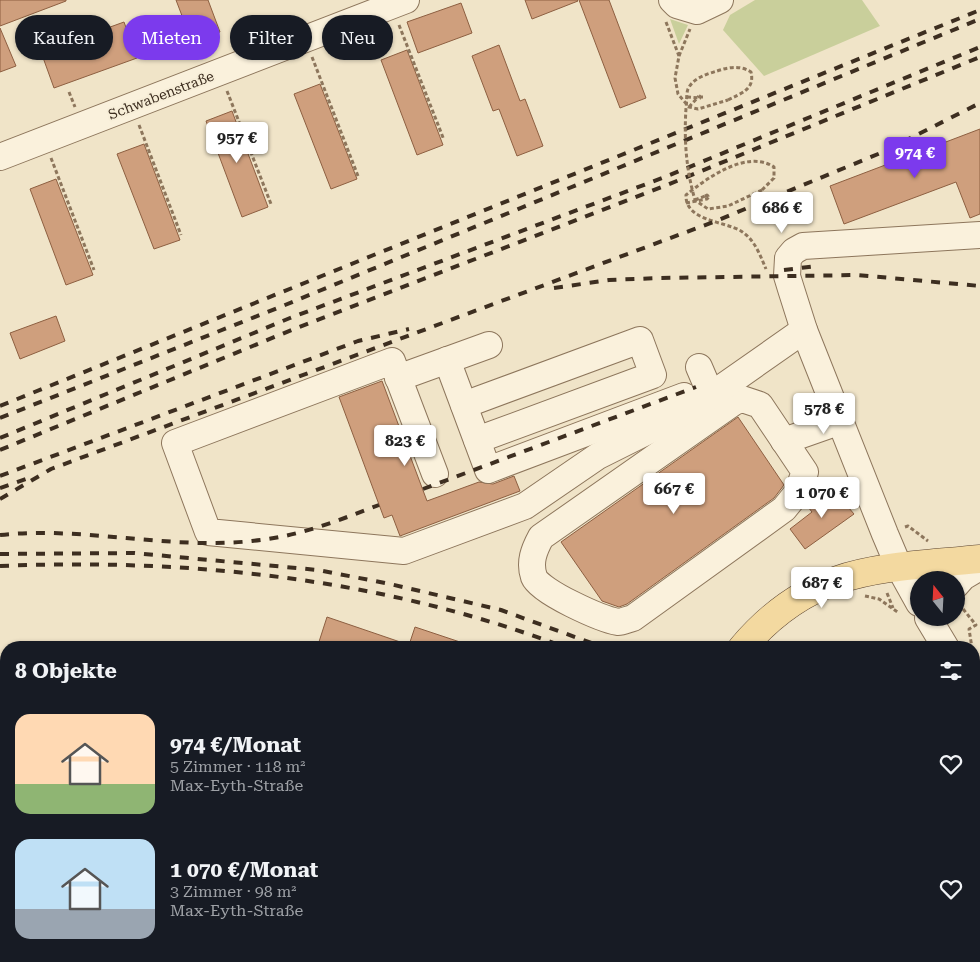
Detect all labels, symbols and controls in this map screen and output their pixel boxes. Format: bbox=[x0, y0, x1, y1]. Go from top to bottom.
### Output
chip: Kaufen bbox=[15, 15, 113, 60]
chip: Mieten bbox=[123, 15, 220, 60]
chip: Filter bbox=[230, 15, 312, 60]
chip: Neu bbox=[322, 15, 393, 60]
street label: Schwabenstraße bbox=[106, 67, 216, 123]
pin: 957 € bbox=[202, 121, 272, 164]
text: 957 € bbox=[217, 128, 257, 147]
pin: 974 € bbox=[880, 136, 950, 179]
text: 974 € bbox=[895, 143, 935, 162]
pin: 686 € bbox=[747, 192, 817, 234]
text: 686 € bbox=[762, 198, 802, 217]
pin: 578 € bbox=[789, 392, 859, 435]
text: 578 € bbox=[804, 399, 844, 418]
pin: 823 € bbox=[370, 424, 440, 467]
text: 823 € bbox=[385, 431, 425, 450]
pin: 667 € bbox=[639, 472, 709, 515]
pin: 1 070 € bbox=[776, 476, 868, 519]
text: 667 € bbox=[654, 479, 694, 498]
text: 1 070 € bbox=[796, 483, 848, 502]
pin: 687 € bbox=[787, 566, 857, 609]
north arrow bbox=[910, 571, 965, 626]
map controls bbox=[910, 571, 965, 626]
text: 687 € bbox=[802, 573, 842, 592]
icon: filters bbox=[937, 657, 965, 685]
text: 8 Objekte bbox=[15, 659, 117, 683]
text: 974 €/Monat bbox=[170, 733, 301, 757]
icon: home bbox=[55, 734, 115, 794]
icon: heart bbox=[937, 750, 965, 778]
text: 5 Zimmer · 118 m² bbox=[170, 757, 305, 776]
text: Max-Eyth-Straße bbox=[170, 776, 303, 795]
text: 1 070 €/Monat bbox=[170, 858, 318, 882]
icon: home bbox=[55, 859, 115, 919]
icon: heart bbox=[937, 875, 965, 903]
text: 3 Zimmer · 98 m² bbox=[170, 882, 297, 901]
text: Max-Eyth-Straße bbox=[170, 901, 303, 920]

